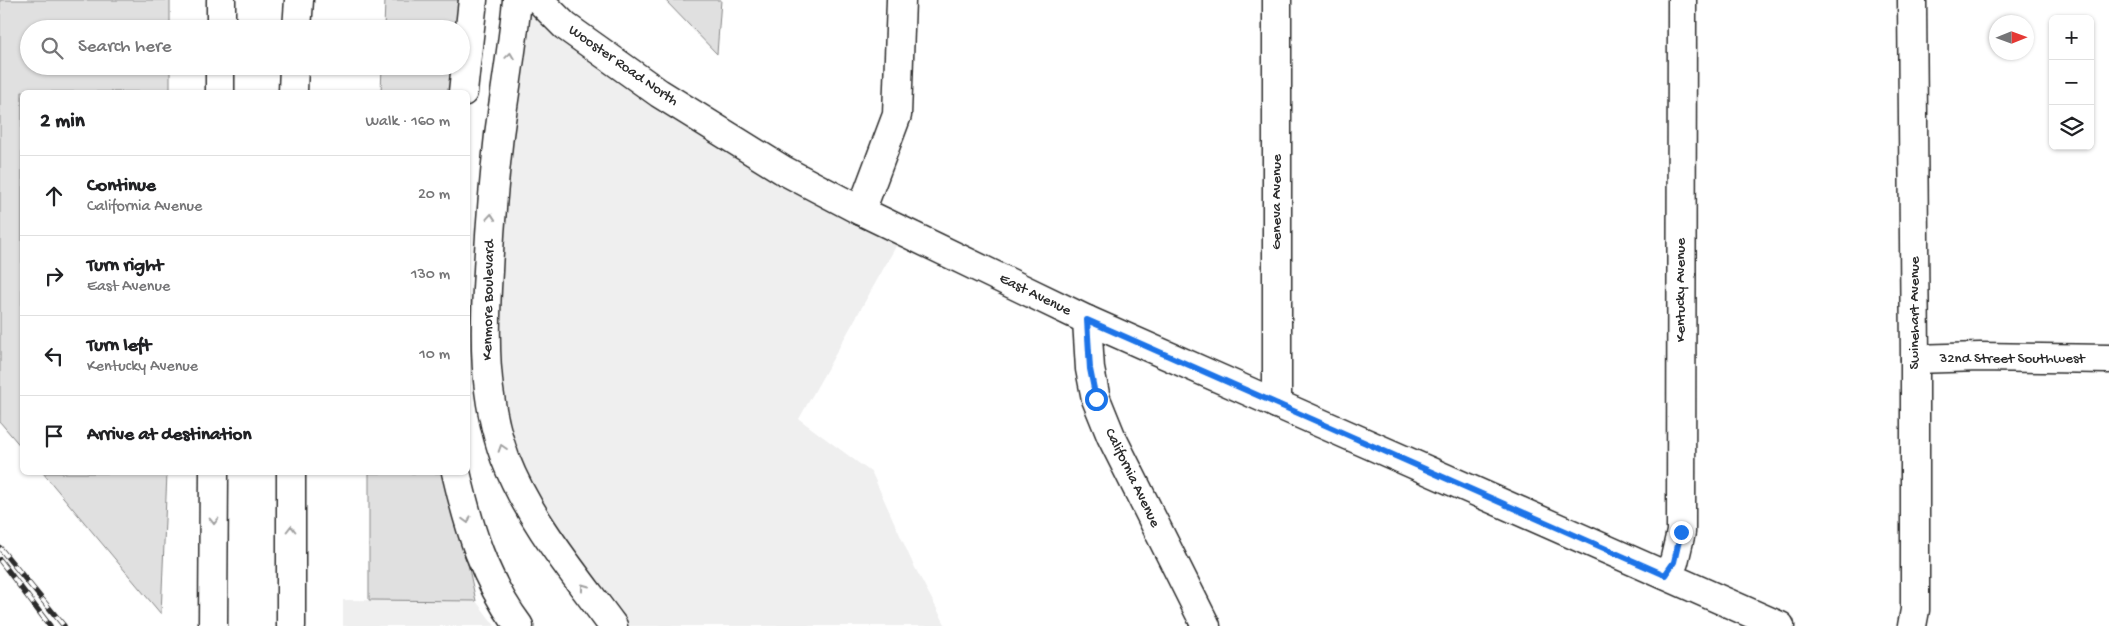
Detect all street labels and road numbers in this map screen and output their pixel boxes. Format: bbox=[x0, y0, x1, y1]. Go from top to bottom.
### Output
street label: Wooster Road North bbox=[565, 21, 681, 111]
street label: Geneva Avenue bbox=[1268, 154, 1286, 250]
street label: Kenmore Boulevard bbox=[479, 238, 499, 361]
street label: Kentucky Avenue bbox=[1672, 238, 1690, 342]
street label: Swinehart Avenue bbox=[1906, 256, 1924, 370]
street label: East Avenue bbox=[996, 270, 1074, 320]
street label: 32nd Street Southwest bbox=[1938, 350, 2086, 368]
street label: California Avenue bbox=[1100, 425, 1164, 531]

